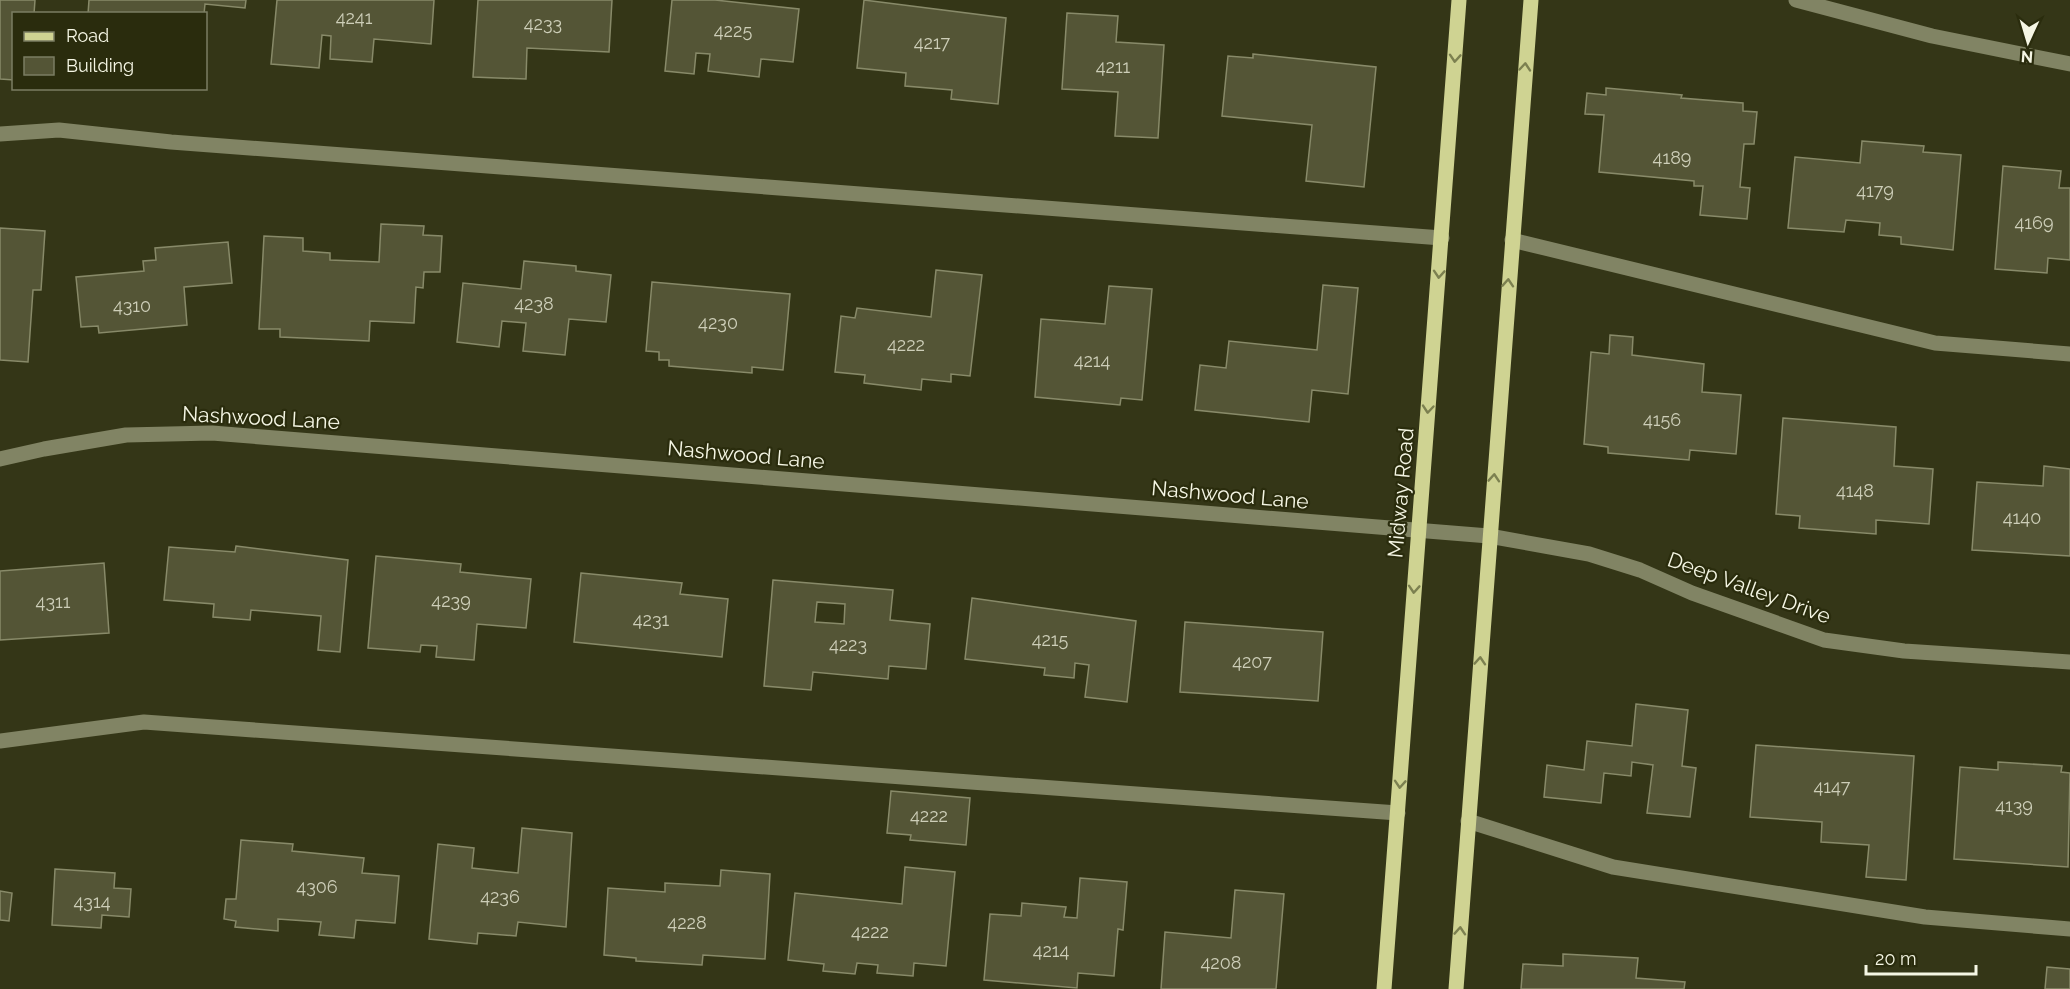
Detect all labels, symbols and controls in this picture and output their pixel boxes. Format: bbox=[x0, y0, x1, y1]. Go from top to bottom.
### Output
house number: 4241 bbox=[336, 7, 373, 28]
legend bbox=[12, 12, 207, 90]
north arrow bbox=[1998, 12, 2058, 72]
house number: 4233 bbox=[524, 13, 562, 34]
house number: 4225 bbox=[714, 20, 752, 41]
text: Road bbox=[66, 25, 109, 46]
house number: 4217 bbox=[914, 32, 951, 53]
text: N bbox=[2020, 47, 2034, 66]
one-way arrow bbox=[1449, 54, 1462, 63]
text: Building bbox=[66, 55, 134, 76]
house number: 4211 bbox=[1096, 56, 1131, 77]
one-way arrow bbox=[1518, 63, 1531, 72]
house number: 4189 bbox=[1653, 147, 1691, 168]
house number: 4179 bbox=[1856, 180, 1894, 201]
house number: 4169 bbox=[2015, 212, 2053, 233]
one-way arrow bbox=[1433, 269, 1446, 278]
one-way arrow bbox=[1502, 279, 1515, 288]
house number: 4238 bbox=[514, 293, 554, 314]
house number: 4310 bbox=[113, 295, 151, 316]
house number: 4230 bbox=[698, 312, 738, 333]
house number: 4222 bbox=[887, 334, 925, 355]
house number: 4214 bbox=[1074, 350, 1111, 371]
street label: Nashwood Lane bbox=[181, 401, 341, 434]
one-way arrow bbox=[1422, 405, 1435, 414]
house number: 4156 bbox=[1643, 409, 1681, 430]
street label: Midway Road bbox=[1382, 427, 1419, 559]
street label: Nashwood Lane bbox=[666, 435, 826, 474]
one-way arrow bbox=[1487, 473, 1500, 482]
street label: Nashwood Lane bbox=[1150, 475, 1310, 514]
house number: 4148 bbox=[1836, 480, 1874, 501]
house number: 4140 bbox=[2003, 507, 2041, 528]
street label: Deep Valley Drive bbox=[1664, 546, 1834, 629]
one-way arrow bbox=[1408, 585, 1421, 594]
house number: 4239 bbox=[431, 590, 471, 611]
house number: 4311 bbox=[36, 591, 71, 612]
house number: 4231 bbox=[633, 609, 670, 630]
house number: 4215 bbox=[1032, 629, 1069, 650]
house number: 4223 bbox=[829, 634, 867, 655]
house number: 4207 bbox=[1232, 651, 1272, 672]
one-way arrow bbox=[1474, 656, 1487, 665]
house number: 4147 bbox=[1814, 776, 1851, 797]
one-way arrow bbox=[1394, 779, 1407, 788]
house number: 4139 bbox=[1995, 795, 2033, 816]
house number: 4222 bbox=[910, 805, 948, 826]
house number: 4306 bbox=[296, 876, 338, 897]
house number: 4236 bbox=[480, 886, 520, 907]
house number: 4314 bbox=[74, 891, 111, 912]
house number: 4228 bbox=[667, 912, 707, 933]
house number: 4222 bbox=[851, 921, 889, 942]
one-way arrow bbox=[1453, 926, 1466, 935]
scale bar bbox=[1866, 938, 1976, 976]
house number: 4214 bbox=[1033, 940, 1070, 961]
text: 20 m bbox=[1875, 948, 1917, 969]
house number: 4208 bbox=[1201, 952, 1241, 973]

